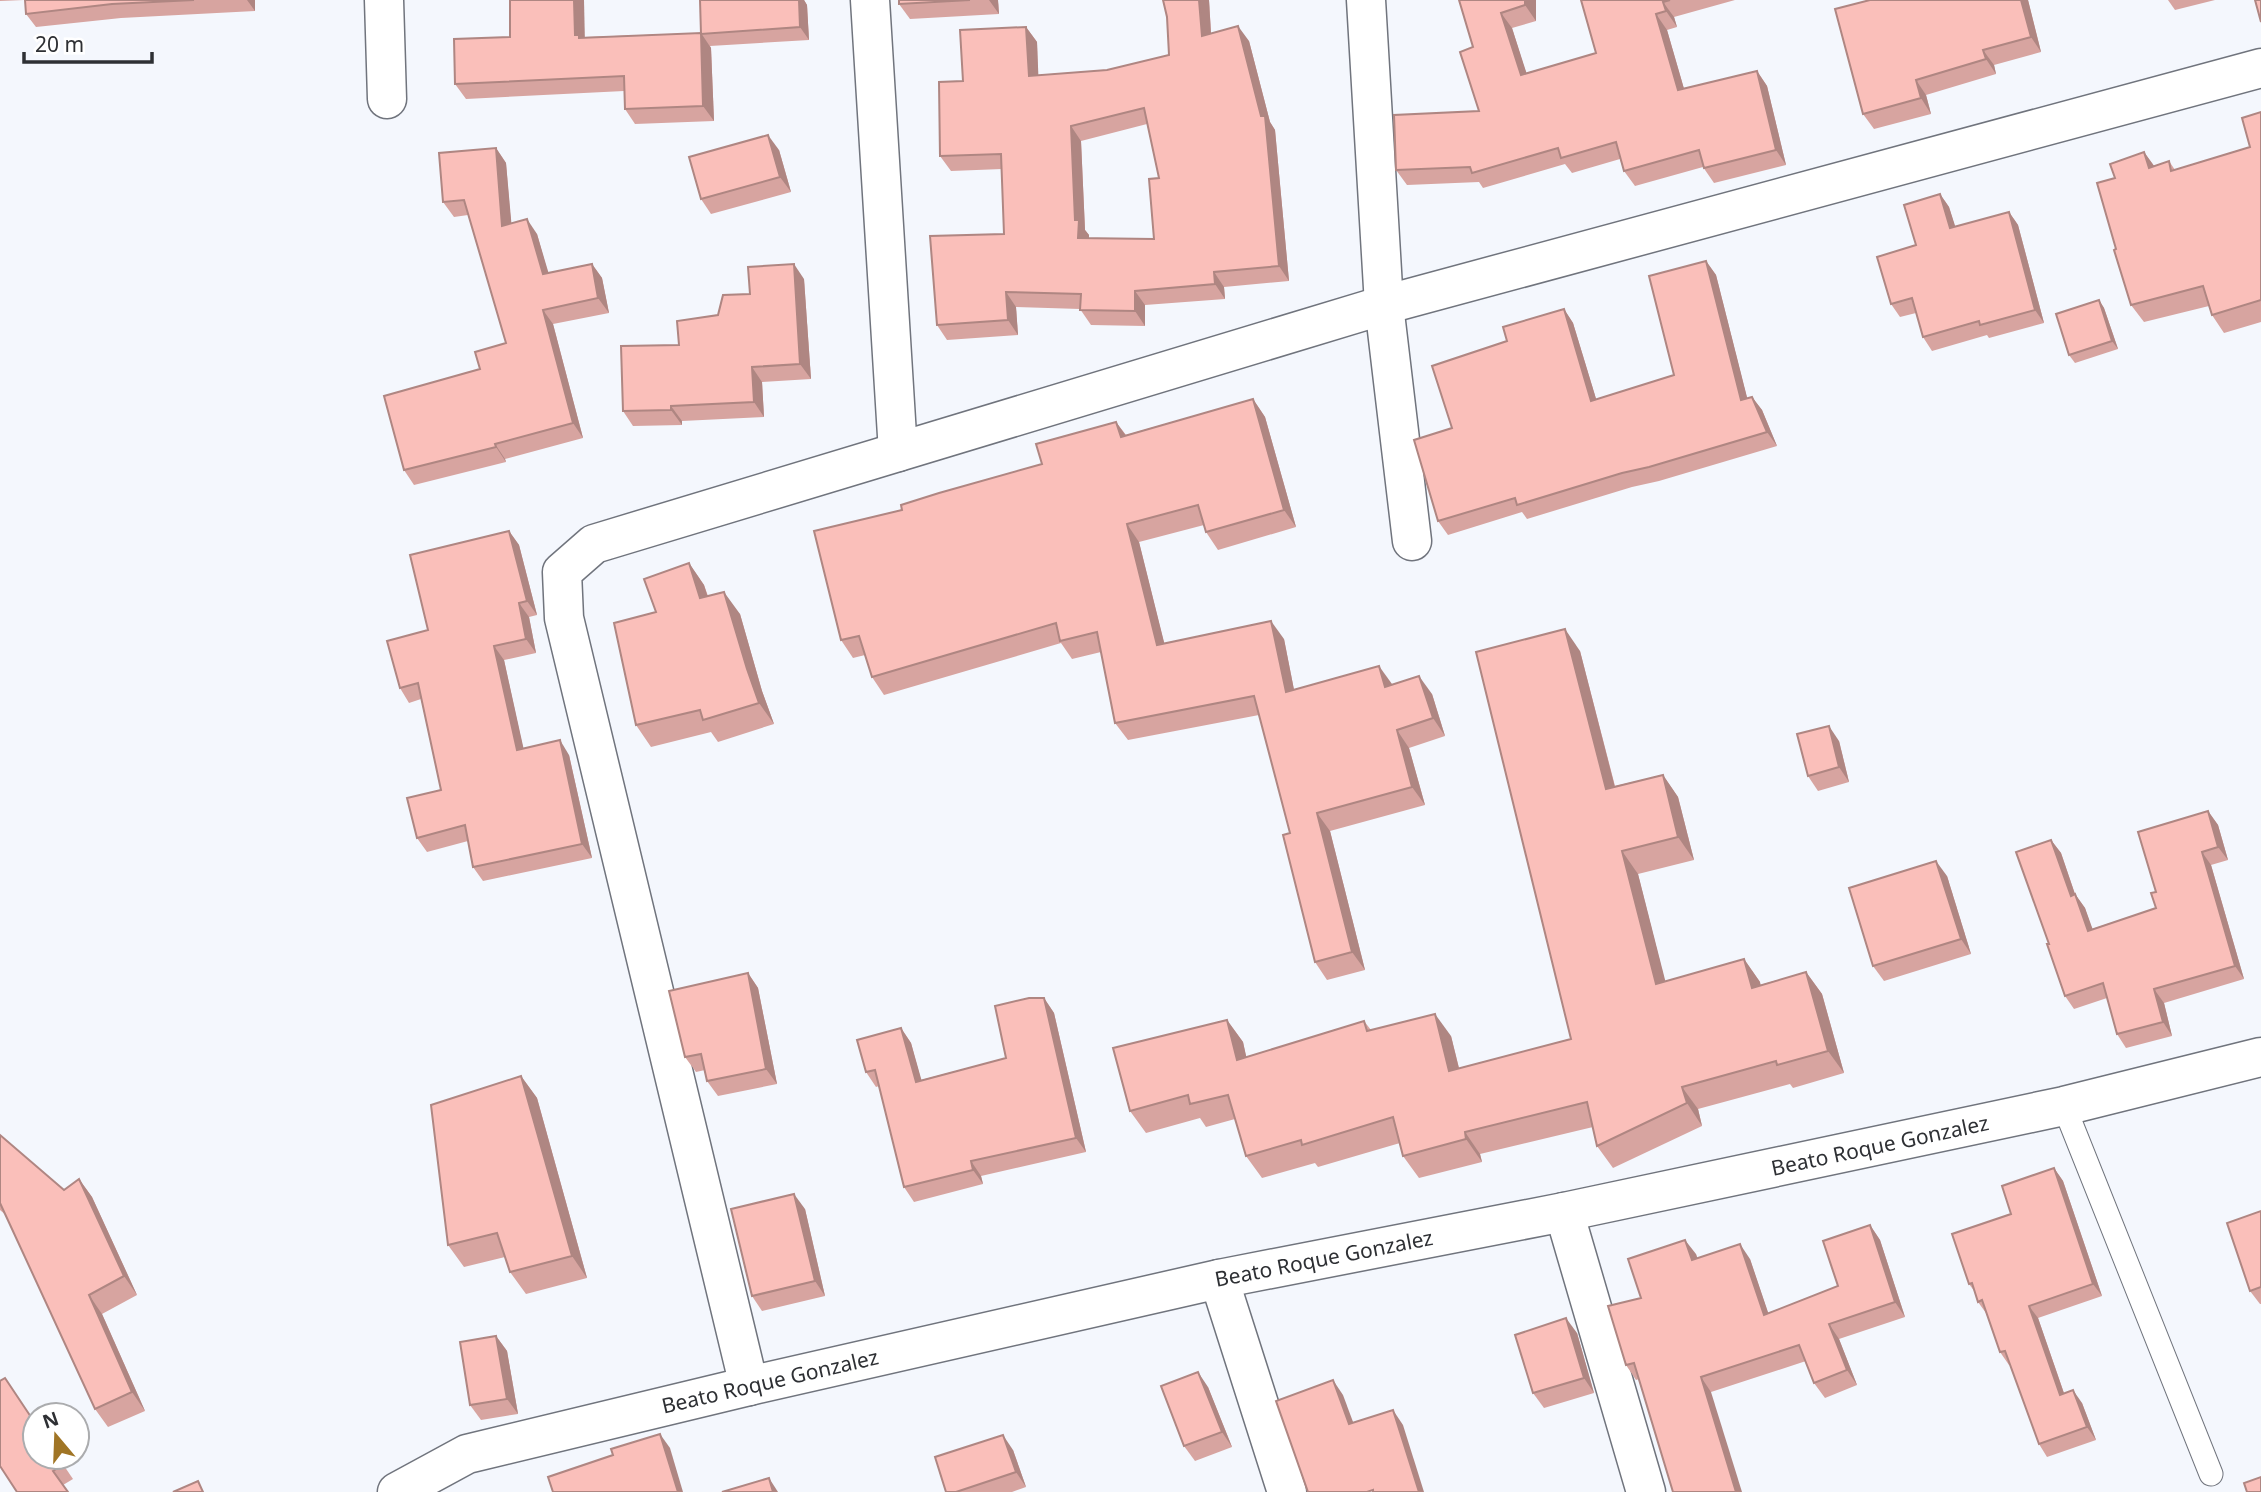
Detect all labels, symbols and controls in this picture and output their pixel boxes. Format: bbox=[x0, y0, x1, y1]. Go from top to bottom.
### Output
scale bar bbox=[24, 21, 152, 65]
text: 20 m bbox=[35, 30, 84, 58]
street label: Beato Roque Gonzalez bbox=[1769, 1108, 1991, 1182]
street label: Beato Roque Gonzalez bbox=[1212, 1223, 1435, 1293]
street label: Beato Roque Gonzalez bbox=[659, 1342, 881, 1420]
north arrow bbox=[21, 1401, 91, 1471]
text: N bbox=[39, 1405, 62, 1435]

